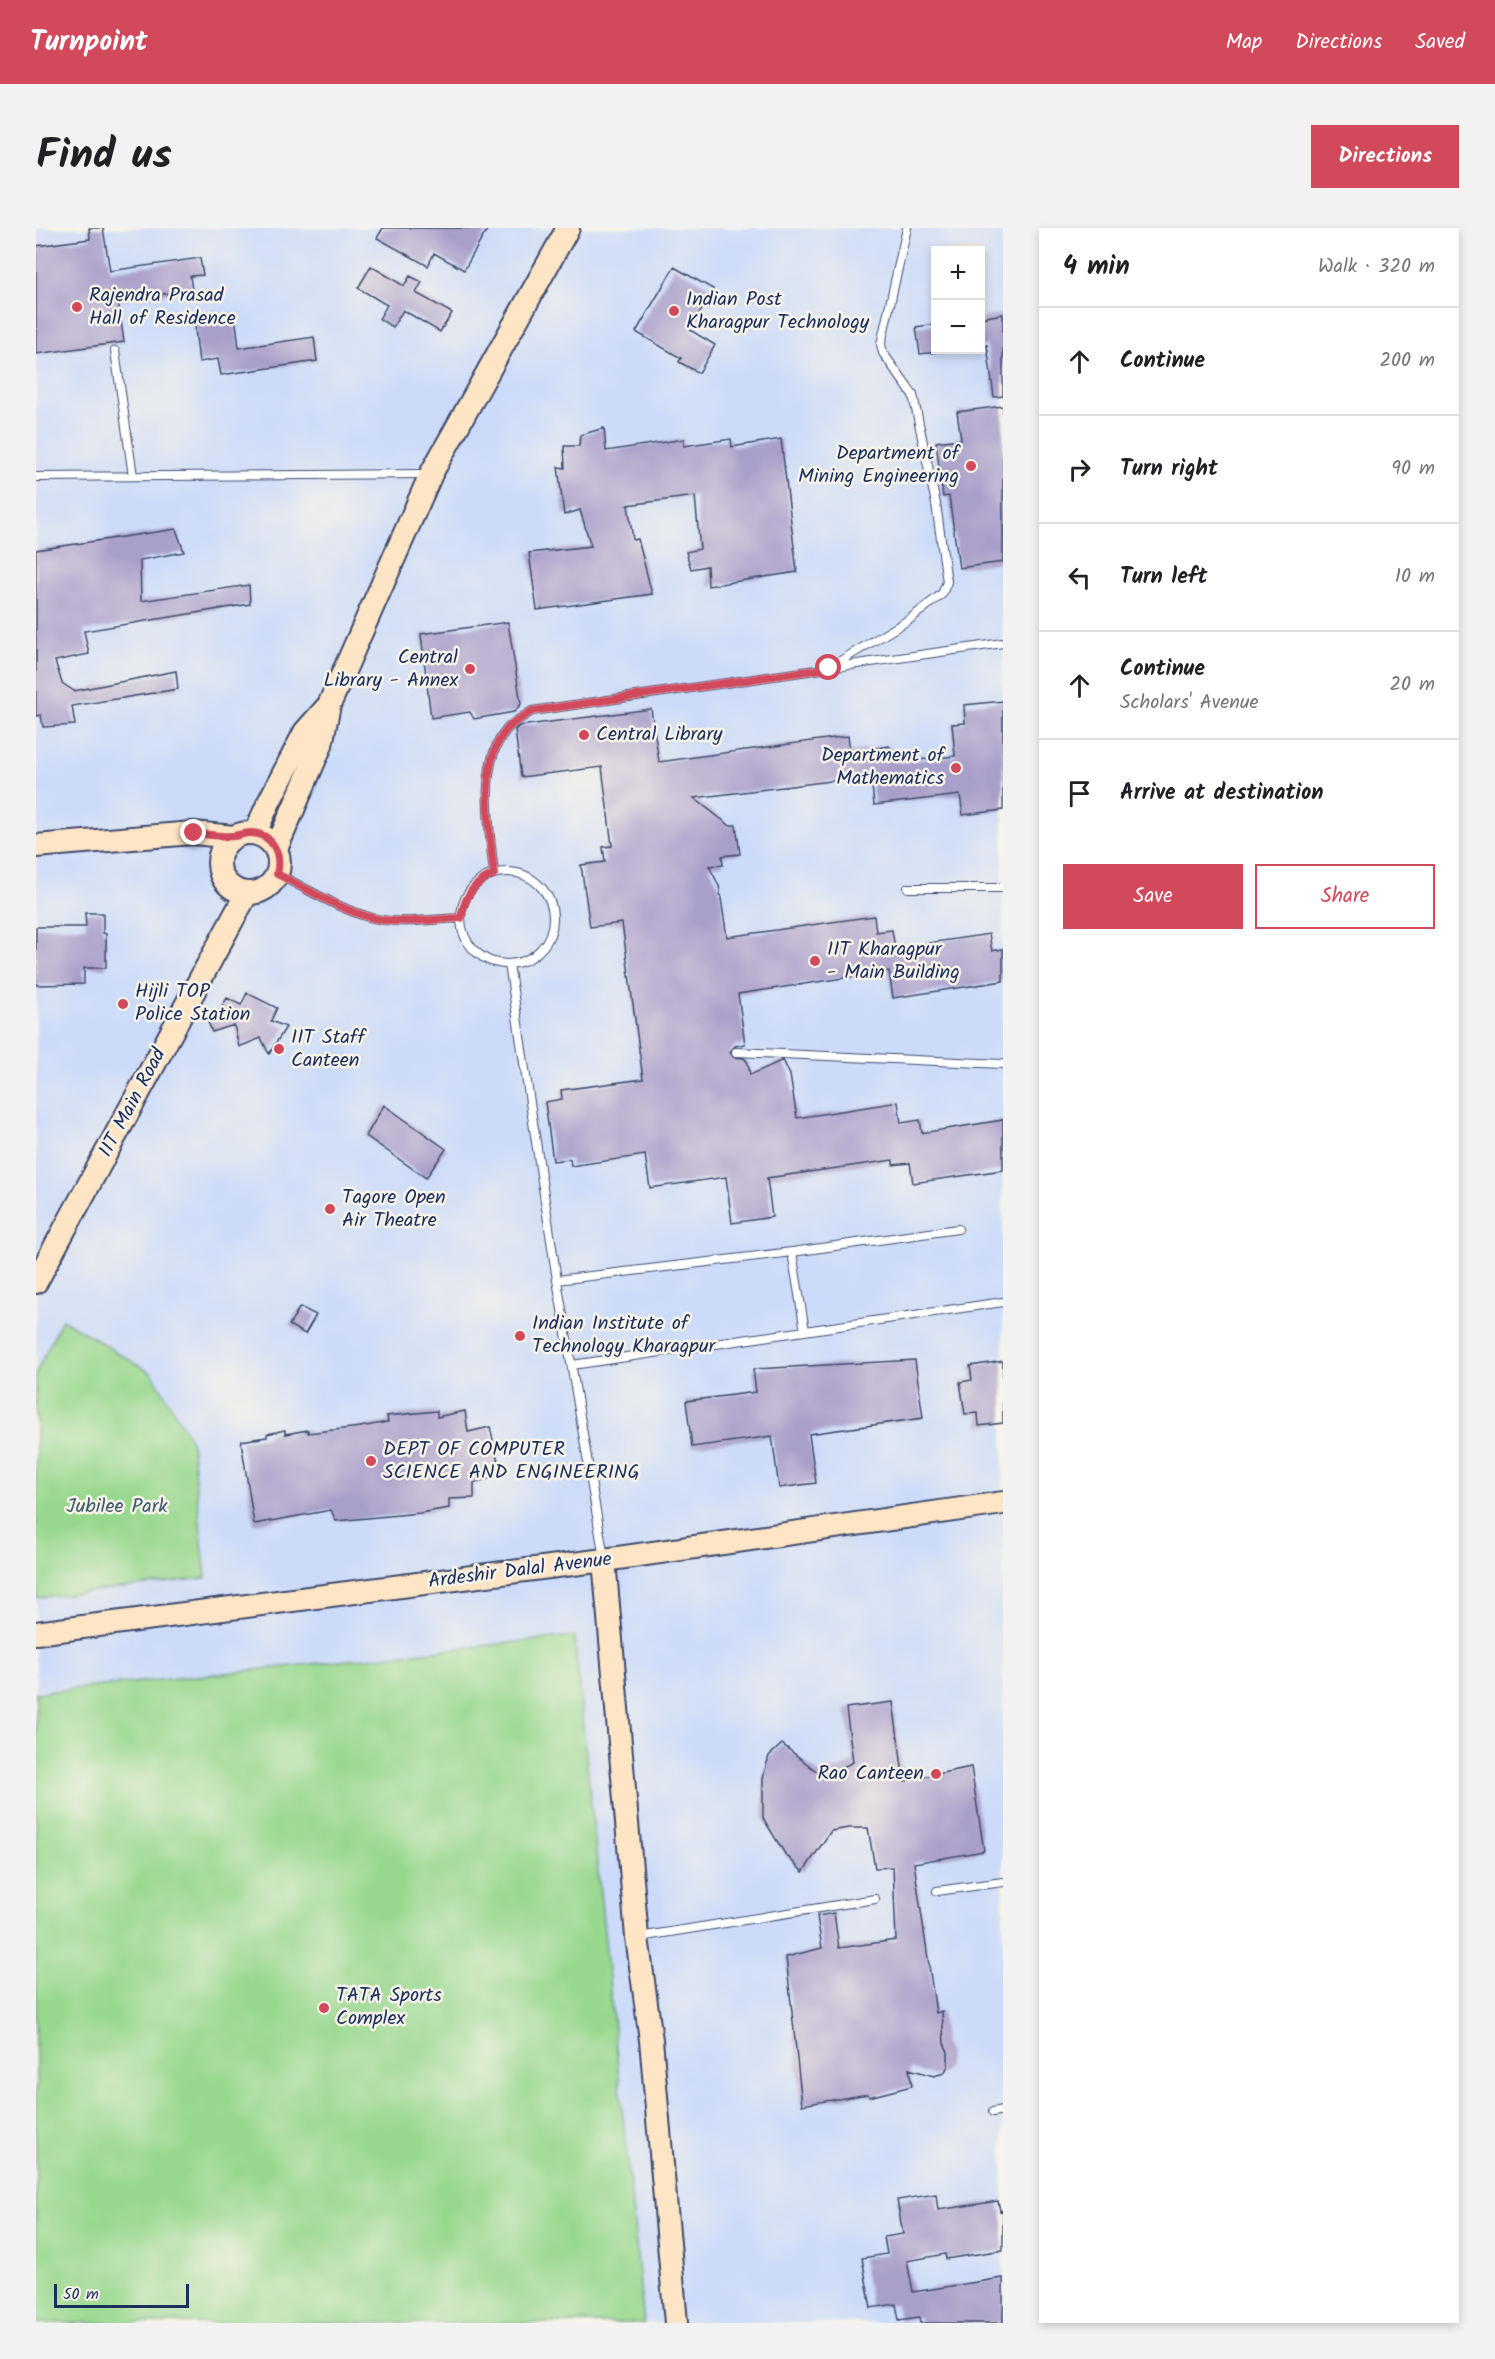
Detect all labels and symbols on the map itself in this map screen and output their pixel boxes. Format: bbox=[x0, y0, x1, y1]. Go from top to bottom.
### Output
place label: Rajendra Prasad Hall of Residence bbox=[89, 280, 236, 335]
place label: Indian Post Kharagpur Technology bbox=[686, 284, 870, 339]
marker: Rajendra Prasad Hall of Residence bbox=[70, 300, 84, 314]
marker: Indian Post Kharagpur Technology bbox=[667, 304, 681, 318]
place label: Department of Mining Engineering bbox=[798, 438, 961, 493]
marker: Department of Mining Engineering bbox=[964, 459, 978, 473]
place label: Central Library - Annex bbox=[324, 642, 458, 697]
route start bbox=[815, 654, 841, 680]
marker: Central Library - Annex bbox=[463, 662, 477, 676]
place label: Central Library bbox=[596, 719, 723, 751]
marker: Central Library bbox=[577, 728, 591, 742]
place label: Department of Mathematics bbox=[821, 740, 946, 795]
marker: Department of Mathematics bbox=[949, 761, 963, 775]
route end bbox=[180, 819, 206, 845]
place label: IIT Kharagpur - Main Building bbox=[827, 934, 960, 989]
marker: IIT Kharagpur - Main Building bbox=[808, 954, 822, 968]
place label: Hijli TOP Police Station bbox=[135, 976, 250, 1031]
marker: Hijli TOP Police Station bbox=[116, 997, 130, 1011]
place label: IIT Staff Canteen bbox=[291, 1022, 367, 1077]
street label: IIT Main Road bbox=[91, 1042, 176, 1163]
marker: IIT Staff Canteen bbox=[272, 1042, 286, 1056]
place label: Tagore Open Air Theatre bbox=[342, 1182, 446, 1237]
marker: Tagore Open Air Theatre bbox=[323, 1202, 337, 1216]
place label: Indian Institute of Technology Kharagpur bbox=[532, 1308, 716, 1363]
marker: Indian Institute of Technology Kharagpur bbox=[513, 1329, 527, 1343]
place label: DEPT OF COMPUTER SCIENCE AND ENGINEERING bbox=[383, 1434, 640, 1489]
marker: DEPT OF COMPUTER SCIENCE AND ENGINEERING bbox=[364, 1454, 378, 1468]
park label: Jubilee Park bbox=[66, 1491, 168, 1523]
street label: Ardeshir Dalal Avenue bbox=[426, 1544, 614, 1598]
place label: Rao Canteen bbox=[817, 1758, 924, 1790]
marker: Rao Canteen bbox=[929, 1767, 943, 1781]
place label: TATA Sports Complex bbox=[336, 1980, 442, 2035]
marker: TATA Sports Complex bbox=[317, 2001, 331, 2015]
scale bar bbox=[54, 2281, 189, 2308]

